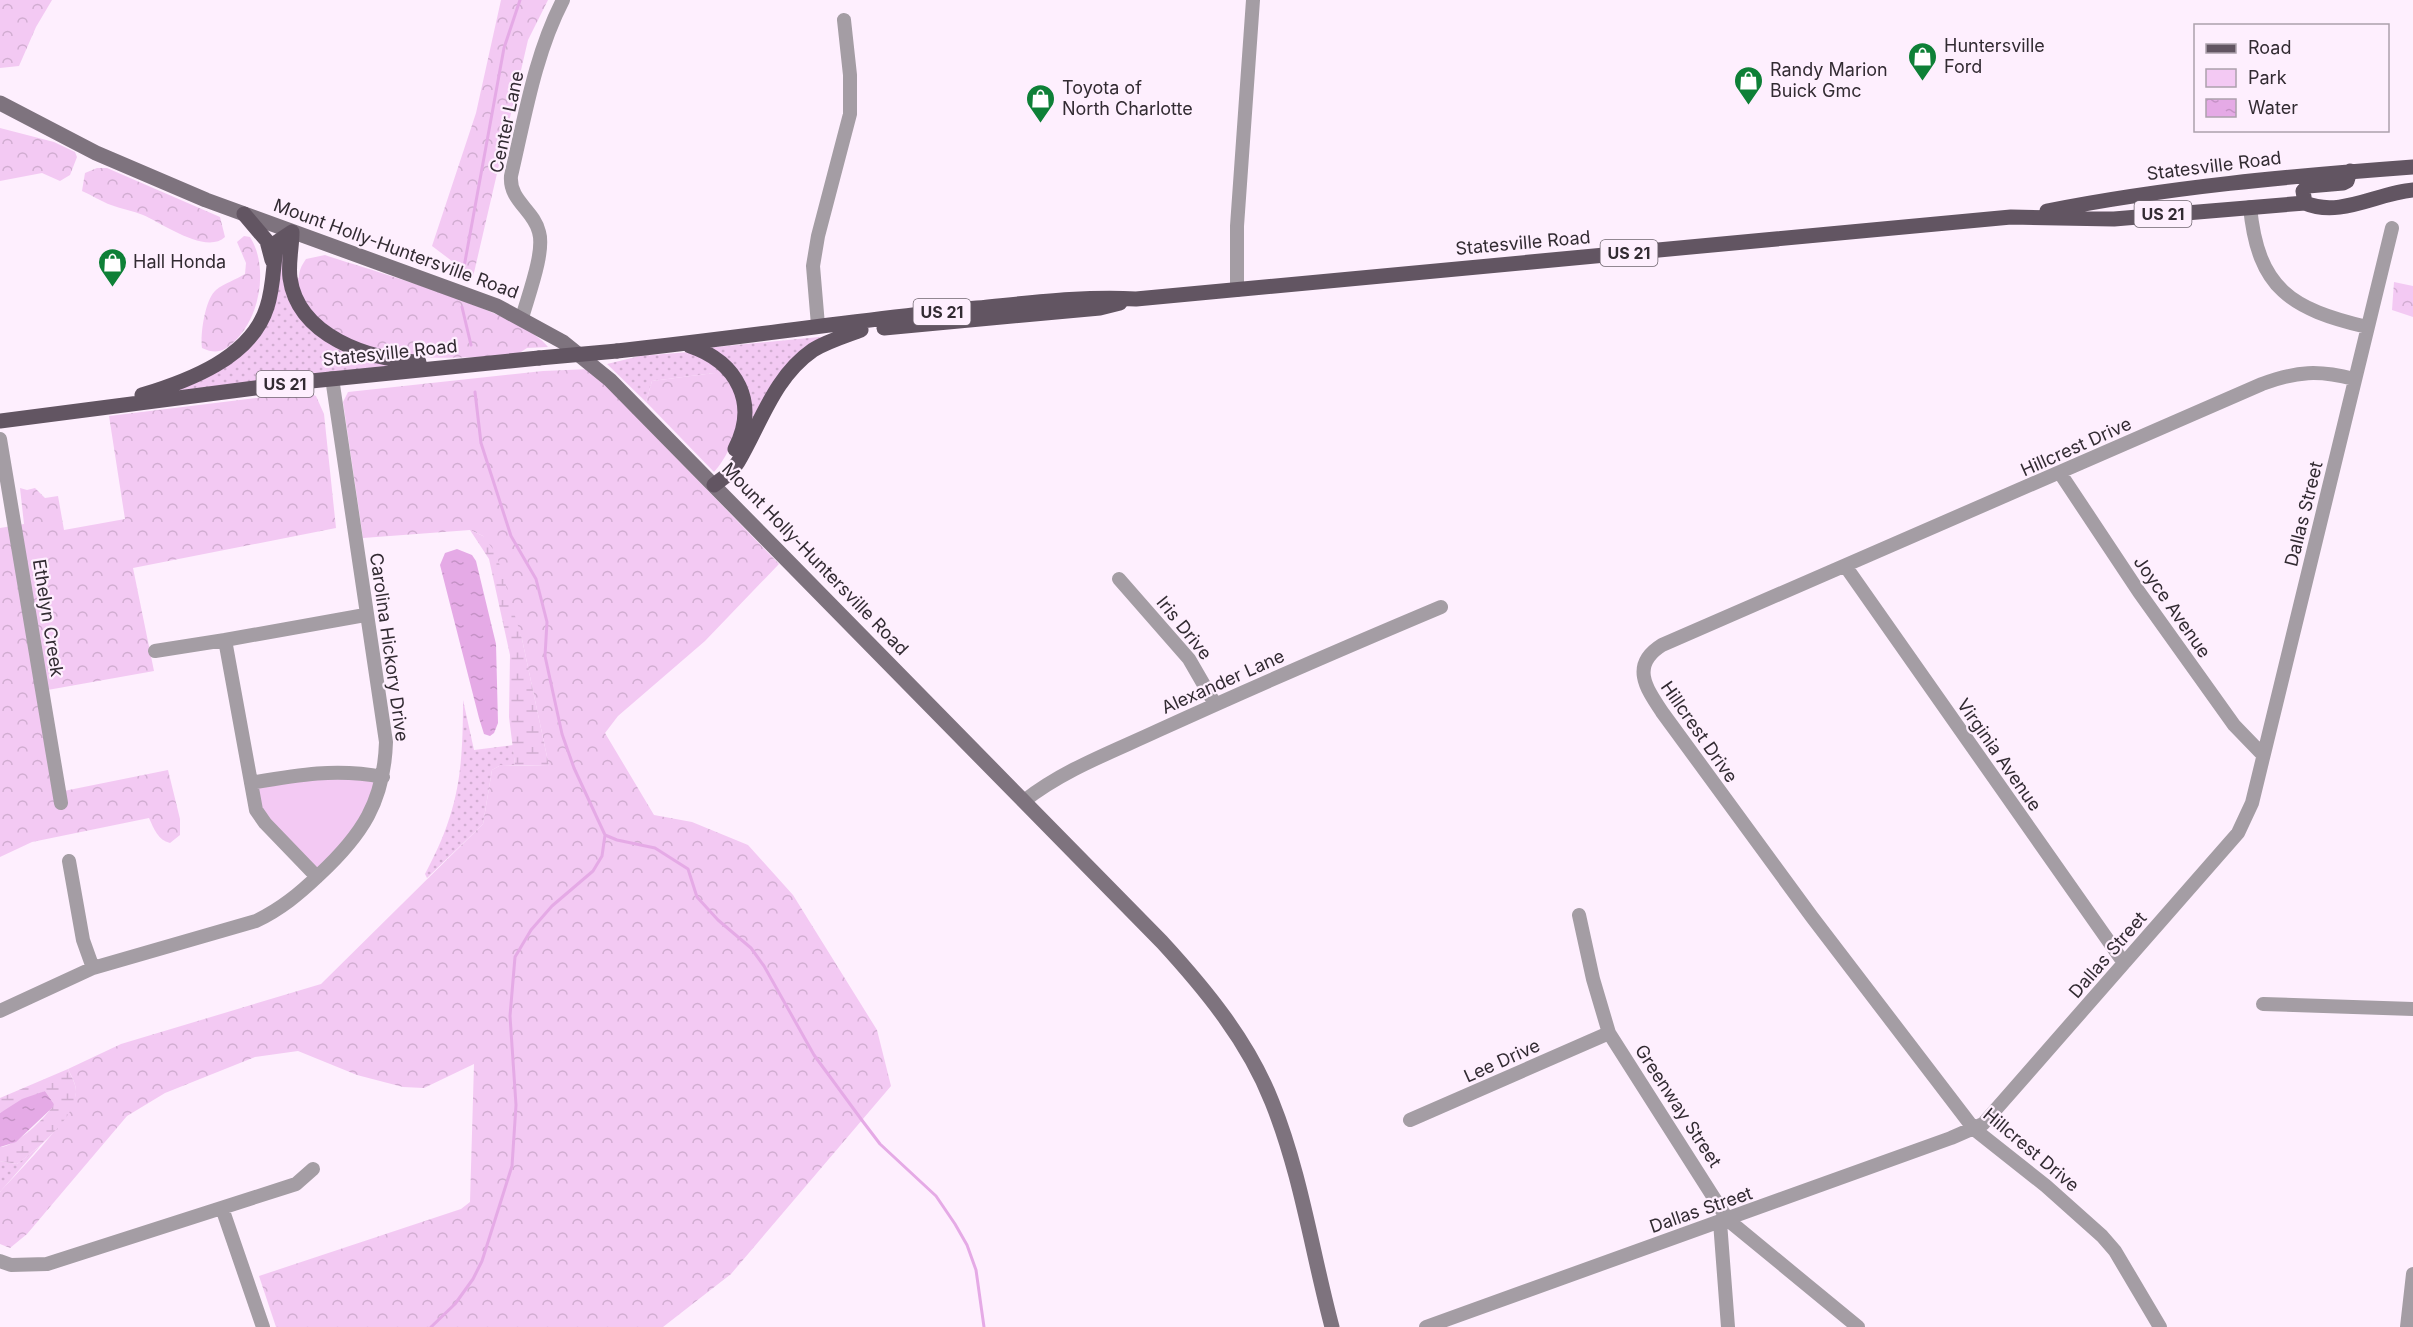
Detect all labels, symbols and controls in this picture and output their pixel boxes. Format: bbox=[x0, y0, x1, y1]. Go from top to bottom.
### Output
legend bbox=[2194, 24, 2389, 132]
place label: Huntersville Ford bbox=[1944, 35, 2045, 77]
text: Road bbox=[2248, 37, 2291, 58]
shop icon: Huntersville Ford bbox=[1907, 40, 1939, 82]
place label: Randy Marion Buick Gmc bbox=[1770, 59, 1888, 101]
shop icon: Randy Marion Buick Gmc bbox=[1733, 64, 1765, 106]
text: Park bbox=[2248, 67, 2287, 88]
street label: Center Lane bbox=[485, 69, 528, 175]
place label: Toyota of North Charlotte bbox=[1062, 77, 1193, 119]
shop icon: Toyota of North Charlotte bbox=[1025, 82, 1057, 124]
text: Water bbox=[2248, 97, 2298, 118]
street label: Statesville Road bbox=[2145, 147, 2282, 184]
street label: Mount Holly-Huntersville Road bbox=[271, 194, 522, 303]
road number: US 21 bbox=[2134, 201, 2192, 227]
street label: Statesville Road bbox=[1455, 226, 1591, 259]
road number: US 21 bbox=[1600, 240, 1658, 266]
shop icon: Hall Honda bbox=[96, 246, 128, 288]
place label: Hall Honda bbox=[133, 251, 226, 272]
road number: US 21 bbox=[914, 299, 970, 325]
street label: Statesville Road bbox=[321, 335, 458, 370]
road number: US 21 bbox=[256, 371, 314, 397]
street label: Hillcrest Drive bbox=[2017, 413, 2134, 480]
street label: Mount Holly-Huntersville Road bbox=[718, 458, 913, 659]
street label: Dallas Street bbox=[2280, 459, 2327, 568]
street label: Carolina Hickory Drive bbox=[366, 551, 413, 743]
street label: Joyce Avenue bbox=[2130, 552, 2215, 662]
street label: Ethelyn Creek bbox=[29, 558, 68, 678]
street label: Iris Drive bbox=[1152, 592, 1216, 664]
street label: Alexander Lane bbox=[1158, 645, 1287, 718]
street label: Hillcrest Drive bbox=[1657, 677, 1742, 786]
street label: Virginia Avenue bbox=[1953, 695, 2046, 815]
street label: Dallas Street bbox=[2065, 907, 2151, 1002]
street label: Lee Drive bbox=[1461, 1034, 1543, 1087]
street label: Greenway Street bbox=[1631, 1040, 1726, 1171]
street label: Hillcrest Drive bbox=[1979, 1103, 2084, 1196]
street label: Dallas Street bbox=[1647, 1182, 1755, 1237]

